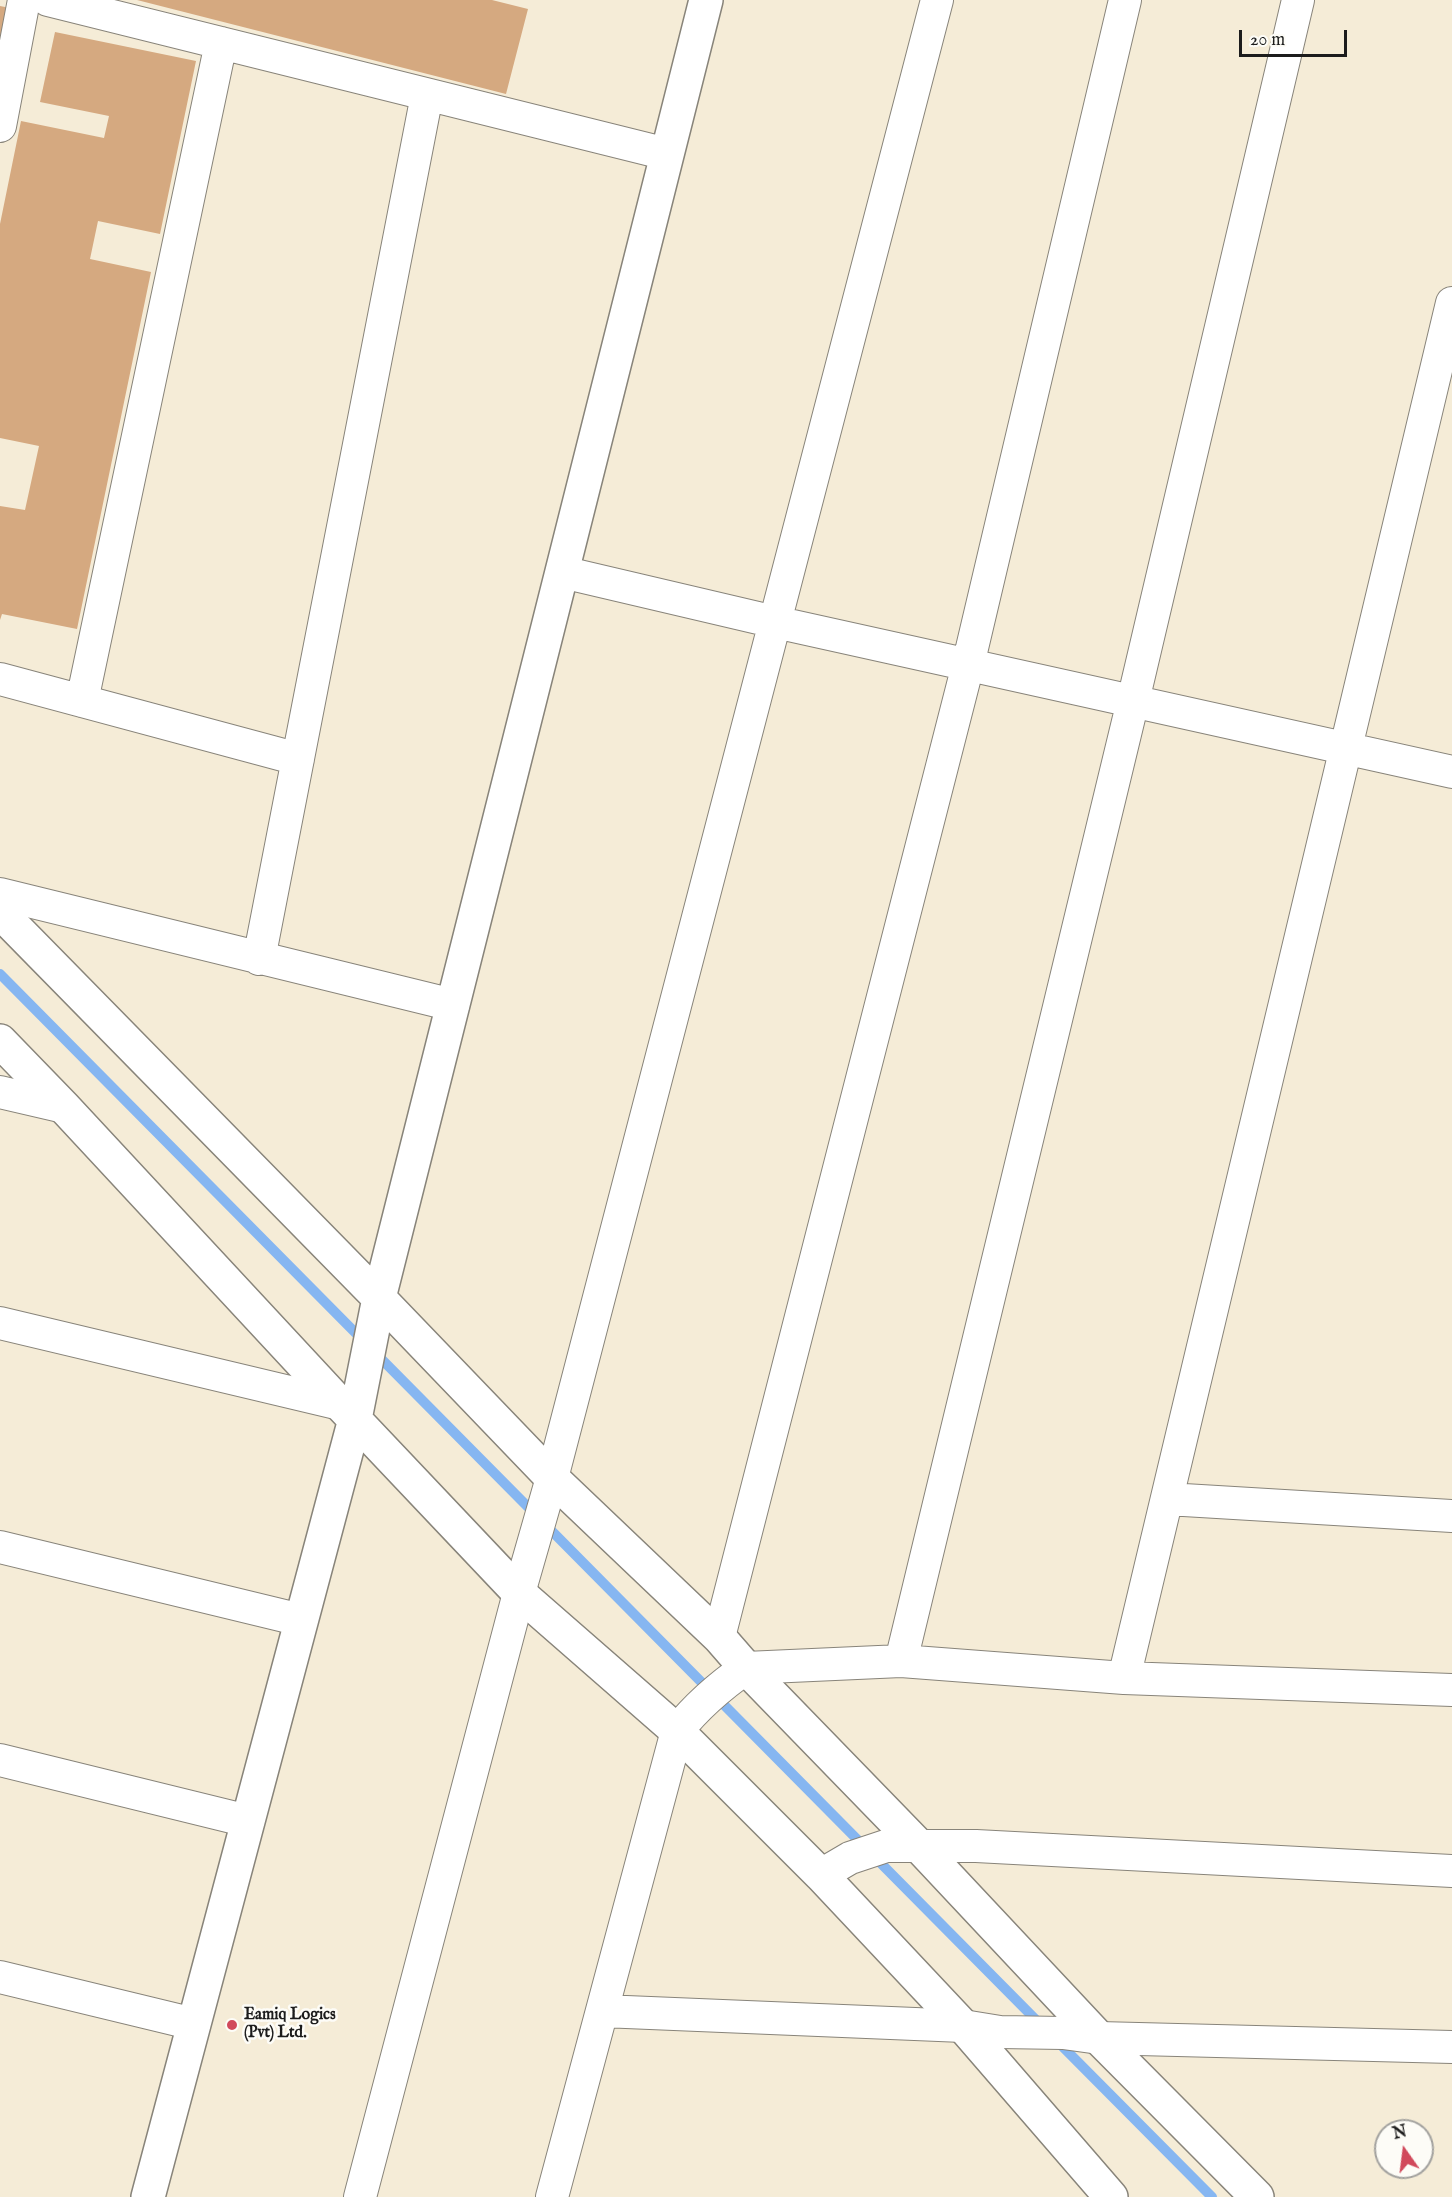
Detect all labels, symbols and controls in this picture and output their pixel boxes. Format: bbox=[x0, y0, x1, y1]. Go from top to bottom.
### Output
scale bar bbox=[1242, 18, 1350, 56]
text: 20 m bbox=[1250, 29, 1285, 52]
place label: Eamiq Logics (Pvt) Ltd. bbox=[244, 2006, 336, 2044]
marker: Eamiq Logics (Pvt) Ltd. bbox=[225, 2018, 239, 2032]
north arrow bbox=[1374, 2119, 1434, 2179]
text: N bbox=[1391, 2122, 1409, 2145]

